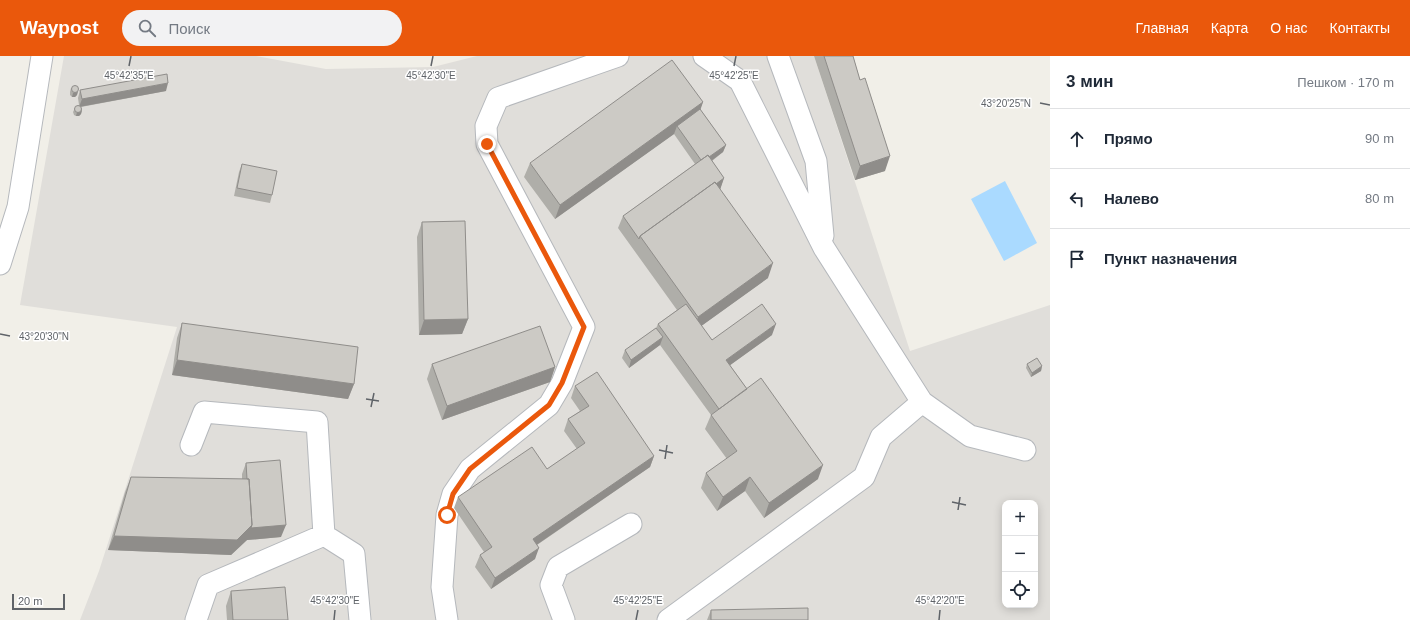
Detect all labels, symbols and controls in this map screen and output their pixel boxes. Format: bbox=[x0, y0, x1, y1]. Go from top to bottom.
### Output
search box bbox=[122, 10, 402, 46]
text: Waypost bbox=[20, 17, 98, 38]
icon: search bbox=[136, 17, 158, 39]
text: Поиск bbox=[168, 20, 210, 37]
text: Главная bbox=[1135, 20, 1189, 36]
text: Карта bbox=[1211, 20, 1248, 36]
text: О нас bbox=[1270, 20, 1308, 36]
text: Контакты bbox=[1330, 20, 1390, 36]
text: 45°42'35"E bbox=[104, 70, 154, 81]
text: 45°42'30"E bbox=[406, 70, 456, 81]
text: 45°42'25"E bbox=[709, 70, 759, 81]
text: 3 мин bbox=[1066, 72, 1113, 91]
text: Пешком · 170 m bbox=[1297, 75, 1394, 90]
text: 43°20'25"N bbox=[981, 98, 1031, 109]
icon: ahead bbox=[1066, 128, 1088, 150]
text: Прямо bbox=[1104, 130, 1153, 147]
text: 90 m bbox=[1365, 131, 1394, 146]
route end bbox=[478, 135, 496, 153]
icon: left bbox=[1066, 188, 1088, 210]
text: Налево bbox=[1104, 190, 1159, 207]
text: 80 m bbox=[1365, 191, 1394, 206]
icon: arrive bbox=[1066, 248, 1088, 270]
text: Пункт назначения bbox=[1104, 250, 1237, 267]
text: 43°20'30"N bbox=[19, 331, 69, 342]
map controls bbox=[1002, 500, 1038, 608]
button: + bbox=[1002, 500, 1038, 536]
route start bbox=[438, 506, 456, 524]
button: − bbox=[1002, 536, 1038, 572]
button: locate bbox=[1002, 572, 1038, 608]
scale bar bbox=[12, 592, 65, 611]
text: 20 m bbox=[18, 595, 42, 607]
text: 45°42'30"E bbox=[310, 595, 360, 606]
text: 45°42'25"E bbox=[613, 595, 663, 606]
text: 45°42'20"E bbox=[915, 595, 965, 606]

